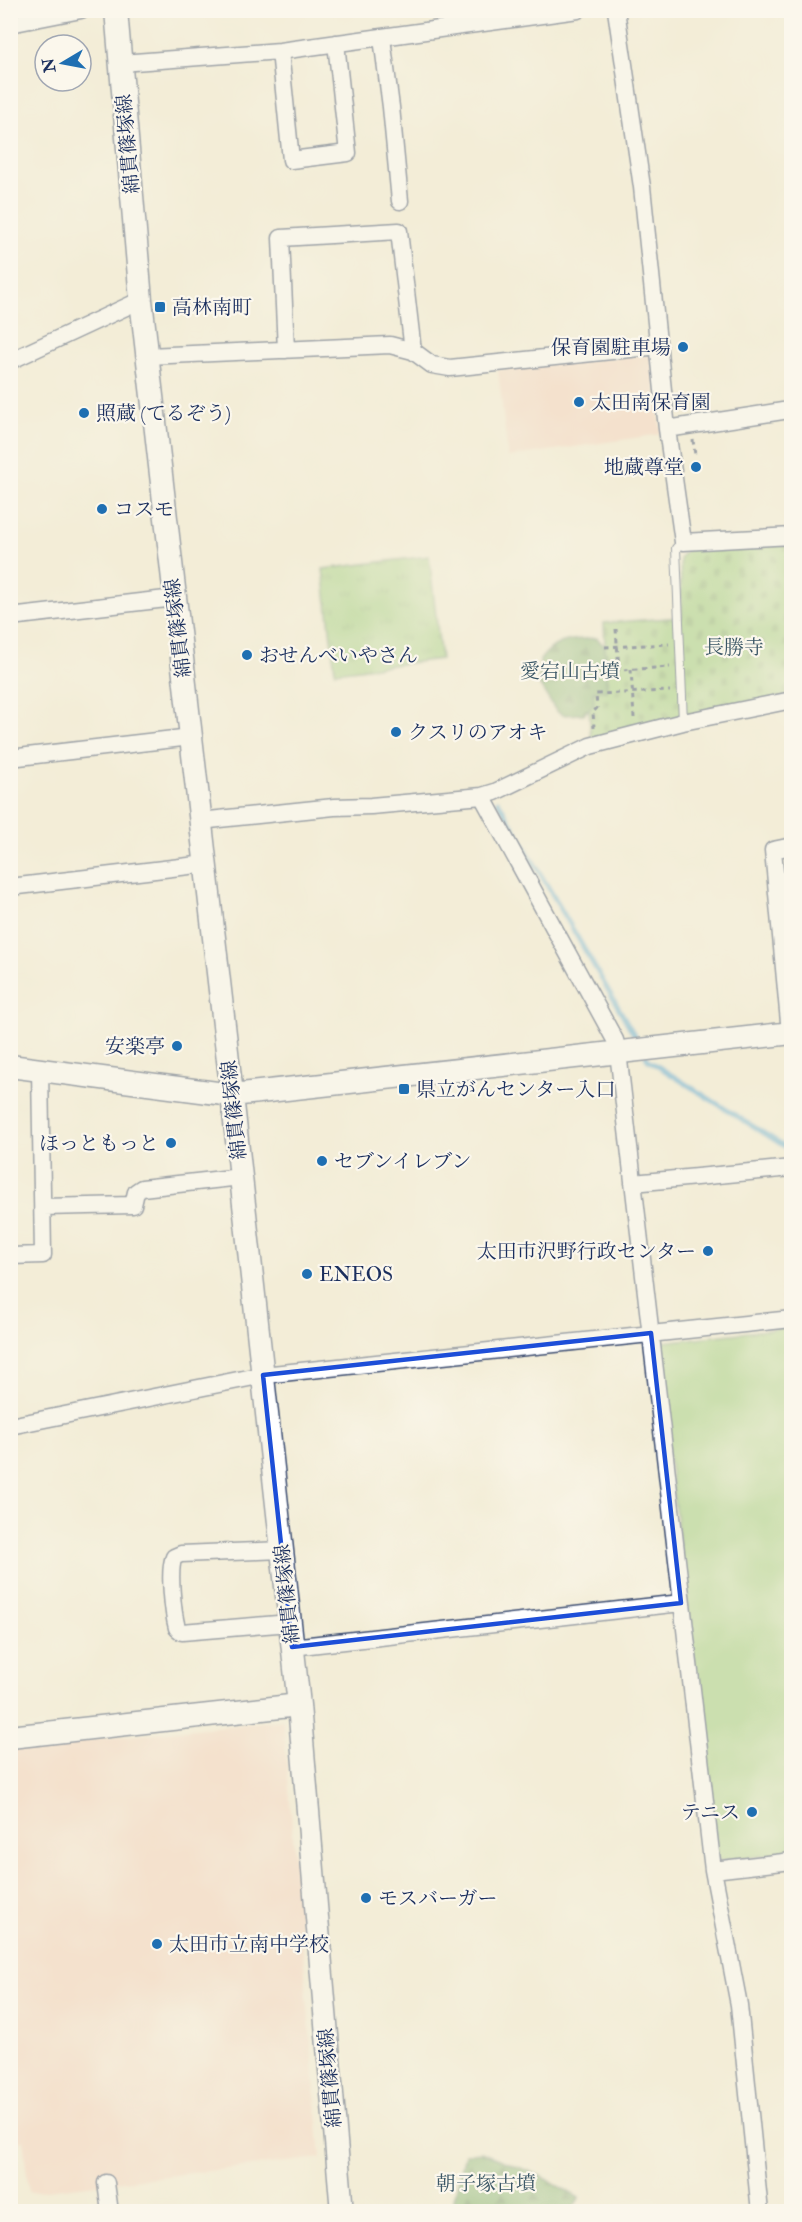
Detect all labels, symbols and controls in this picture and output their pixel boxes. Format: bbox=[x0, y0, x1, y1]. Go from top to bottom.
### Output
north arrow bbox=[33, 33, 93, 93]
text: N bbox=[38, 56, 60, 75]
street label: 綿貫篠塚線 bbox=[111, 93, 145, 195]
place label: 高林南町 bbox=[172, 295, 252, 320]
marker: 高林南町 bbox=[153, 300, 167, 314]
place label: 保育園駐車場 bbox=[551, 335, 671, 360]
marker: 保育園駐車場 bbox=[676, 340, 690, 354]
place label: 太田南保育園 bbox=[591, 390, 711, 415]
marker: 太田南保育園 bbox=[572, 395, 586, 409]
place label: 照蔵 (てるぞう) bbox=[96, 401, 231, 426]
marker: 照蔵 (てるぞう) bbox=[77, 406, 91, 420]
place label: 地蔵尊堂 bbox=[604, 455, 684, 480]
marker: 地蔵尊堂 bbox=[689, 460, 703, 474]
place label: コスモ bbox=[114, 497, 174, 522]
marker: コスモ bbox=[95, 502, 109, 516]
street label: 綿貫篠塚線 bbox=[159, 577, 197, 679]
park label: 長勝寺 bbox=[704, 635, 764, 660]
place label: おせんべいやさん bbox=[259, 643, 418, 668]
marker: おせんべいやさん bbox=[240, 648, 254, 662]
park label: 愛宕山古墳 bbox=[520, 659, 620, 684]
place label: クスリのアオキ bbox=[408, 720, 548, 745]
marker: クスリのアオキ bbox=[389, 725, 403, 739]
place label: 安楽亭 bbox=[105, 1034, 165, 1059]
marker: 安楽亭 bbox=[170, 1039, 184, 1053]
street label: 綿貫篠塚線 bbox=[216, 1059, 252, 1161]
place label: 県立がんセンター入口 bbox=[416, 1077, 615, 1102]
marker: 県立がんセンター入口 bbox=[397, 1082, 411, 1096]
place label: ほっともっと bbox=[39, 1131, 159, 1156]
marker: ほっともっと bbox=[164, 1136, 178, 1150]
place label: セブンイレブン bbox=[334, 1149, 471, 1174]
marker: セブンイレブン bbox=[315, 1154, 329, 1168]
place label: 太田市沢野行政センター bbox=[477, 1239, 696, 1264]
marker: 太田市沢野行政センター bbox=[701, 1244, 715, 1258]
place label: ENEOS bbox=[319, 1262, 393, 1287]
marker: ENEOS bbox=[300, 1267, 314, 1281]
street label: 綿貫篠塚線 bbox=[269, 1543, 305, 1645]
place label: テニス bbox=[681, 1800, 740, 1825]
marker: テニス bbox=[745, 1805, 759, 1819]
place label: モスバーガー bbox=[378, 1886, 498, 1911]
marker: モスバーガー bbox=[359, 1891, 373, 1905]
place label: 太田市立南中学校 bbox=[169, 1932, 329, 1957]
marker: 太田市立南中学校 bbox=[150, 1937, 164, 1951]
street label: 綿貫篠塚線 bbox=[313, 2027, 347, 2129]
park label: 朝子塚古墳 bbox=[436, 2171, 536, 2196]

